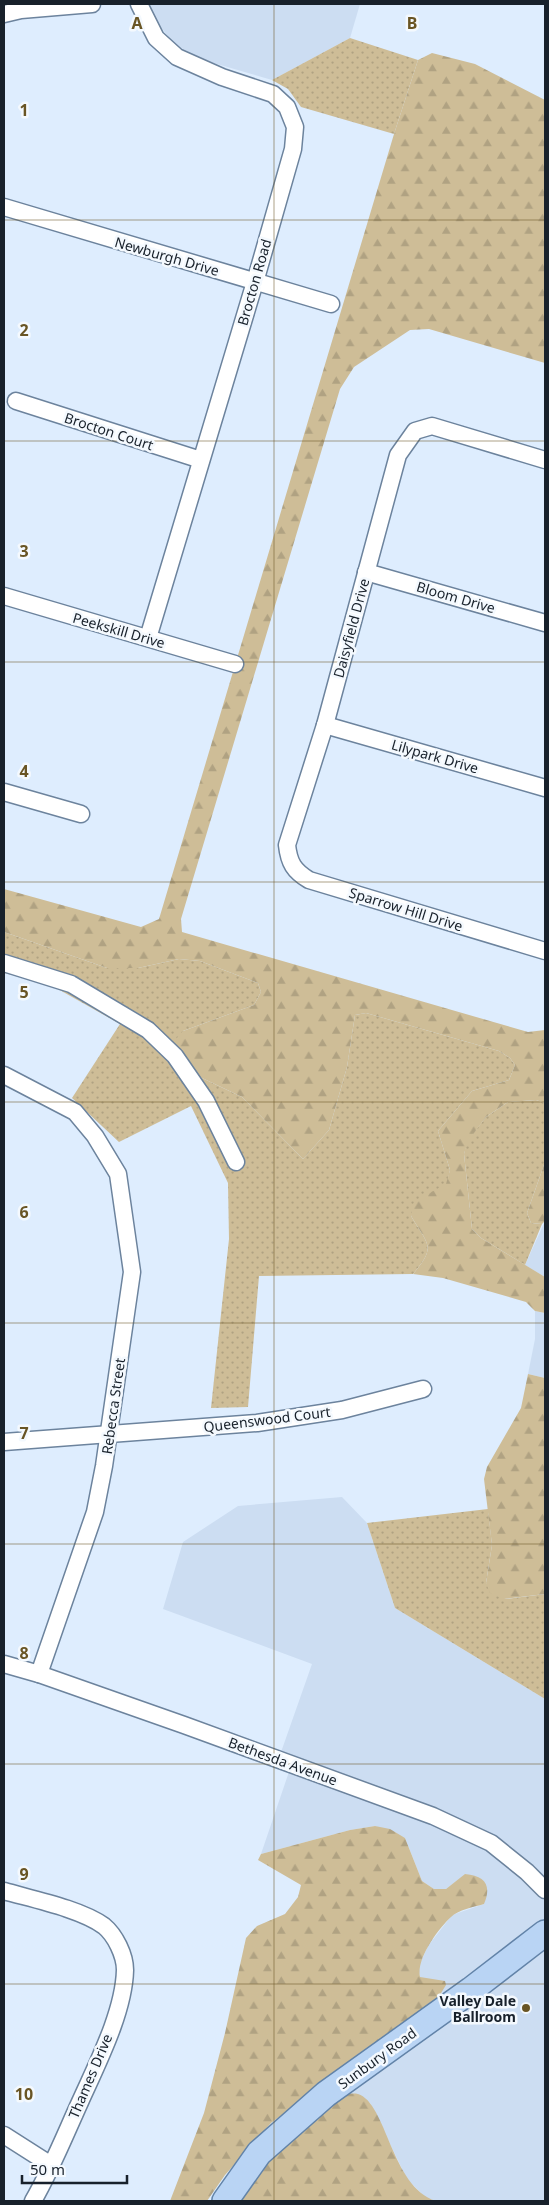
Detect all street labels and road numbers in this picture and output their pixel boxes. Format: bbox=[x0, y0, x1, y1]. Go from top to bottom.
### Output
street label: Newburgh Drive bbox=[113, 232, 221, 280]
street label: Brocton Road bbox=[233, 236, 275, 328]
street label: Brocton Court bbox=[62, 408, 156, 454]
street label: Daisyfield Drive bbox=[329, 576, 373, 680]
street label: Bloom Drive bbox=[414, 577, 498, 617]
street label: Peekskill Drive bbox=[71, 608, 167, 652]
street label: Lilypark Drive bbox=[389, 735, 481, 778]
street label: Sparrow Hill Drive bbox=[347, 883, 465, 935]
street label: Rebecca Street bbox=[97, 1357, 129, 1455]
street label: Queenswood Court bbox=[202, 1402, 332, 1436]
street label: Bethesda Avenue bbox=[226, 1732, 340, 1790]
street label: Sunbury Road bbox=[334, 2023, 420, 2093]
street label: Thames Drive bbox=[64, 2031, 116, 2121]

